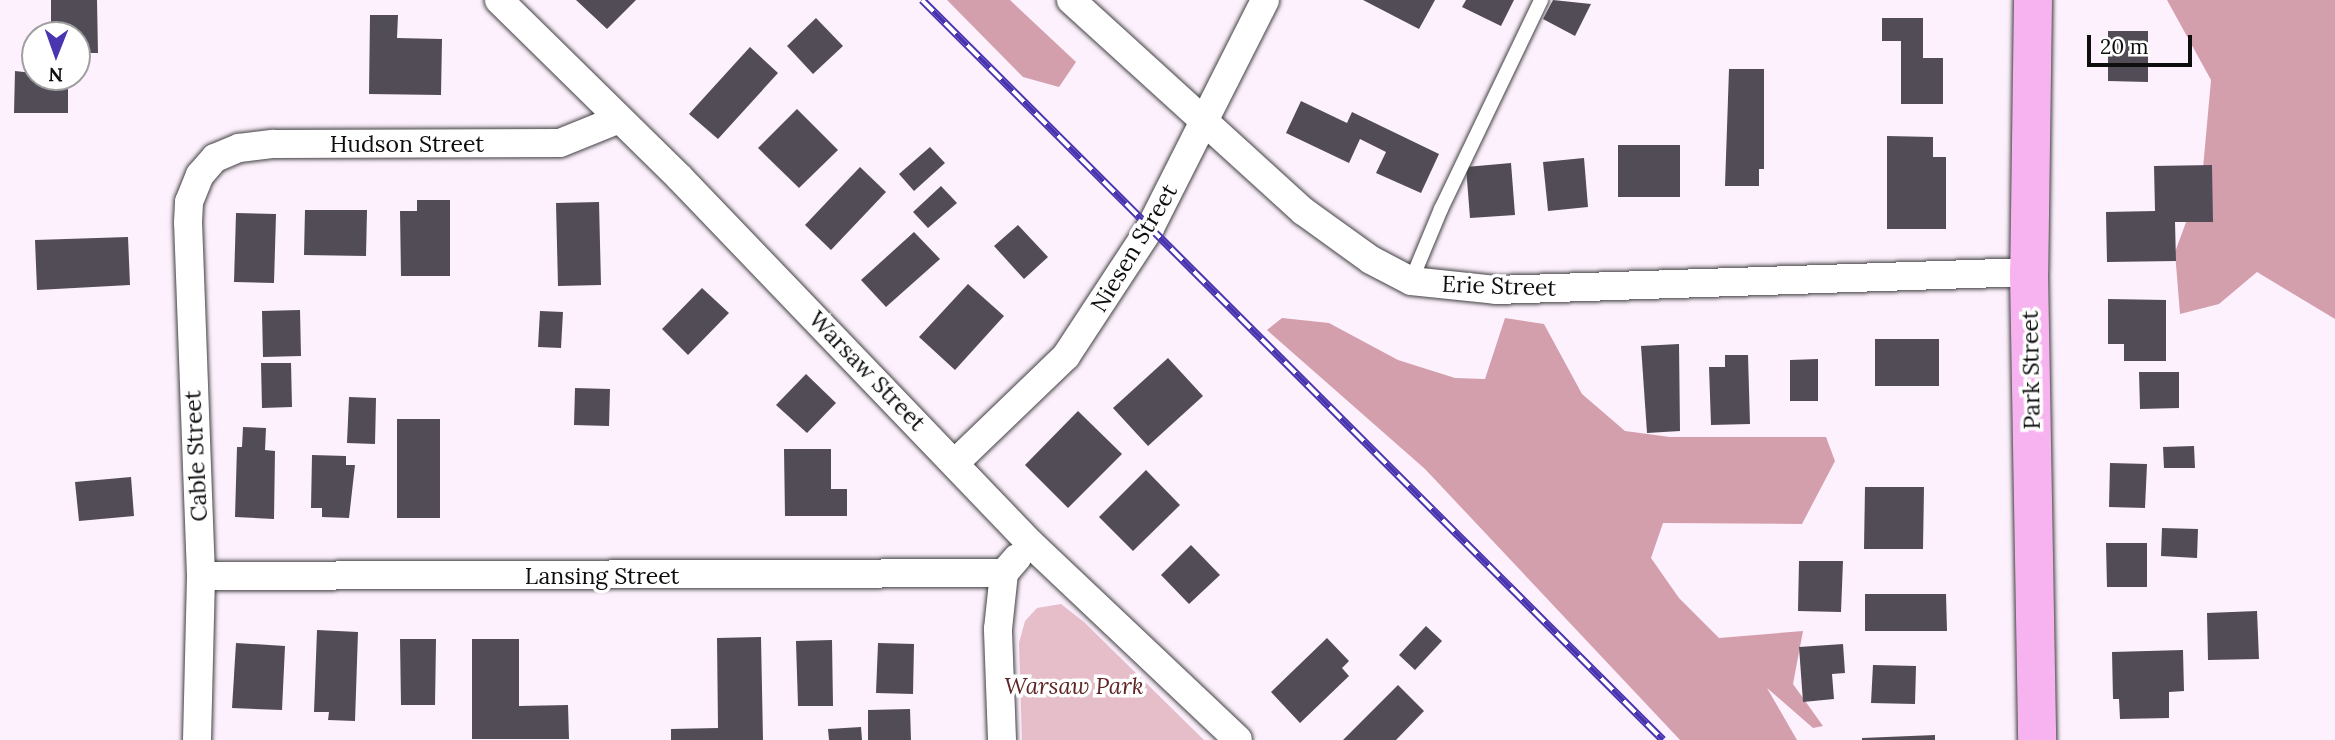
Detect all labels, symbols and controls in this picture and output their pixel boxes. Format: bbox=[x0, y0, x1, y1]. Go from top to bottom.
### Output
north arrow bbox=[21, 21, 91, 91]
scale bar bbox=[2090, 21, 2195, 65]
text: 20 m bbox=[2100, 33, 2149, 60]
text: N bbox=[48, 63, 63, 87]
street label: Hudson Street bbox=[330, 130, 484, 158]
street label: Niesen Street bbox=[1085, 179, 1183, 317]
street label: Erie Street bbox=[1441, 270, 1557, 302]
street label: Warsaw Street bbox=[803, 305, 931, 437]
street label: Park Street bbox=[2016, 310, 2046, 430]
street label: Cable Street bbox=[179, 390, 213, 522]
street label: Lansing Street bbox=[525, 562, 679, 590]
park label: Warsaw Park bbox=[1004, 672, 1144, 700]

